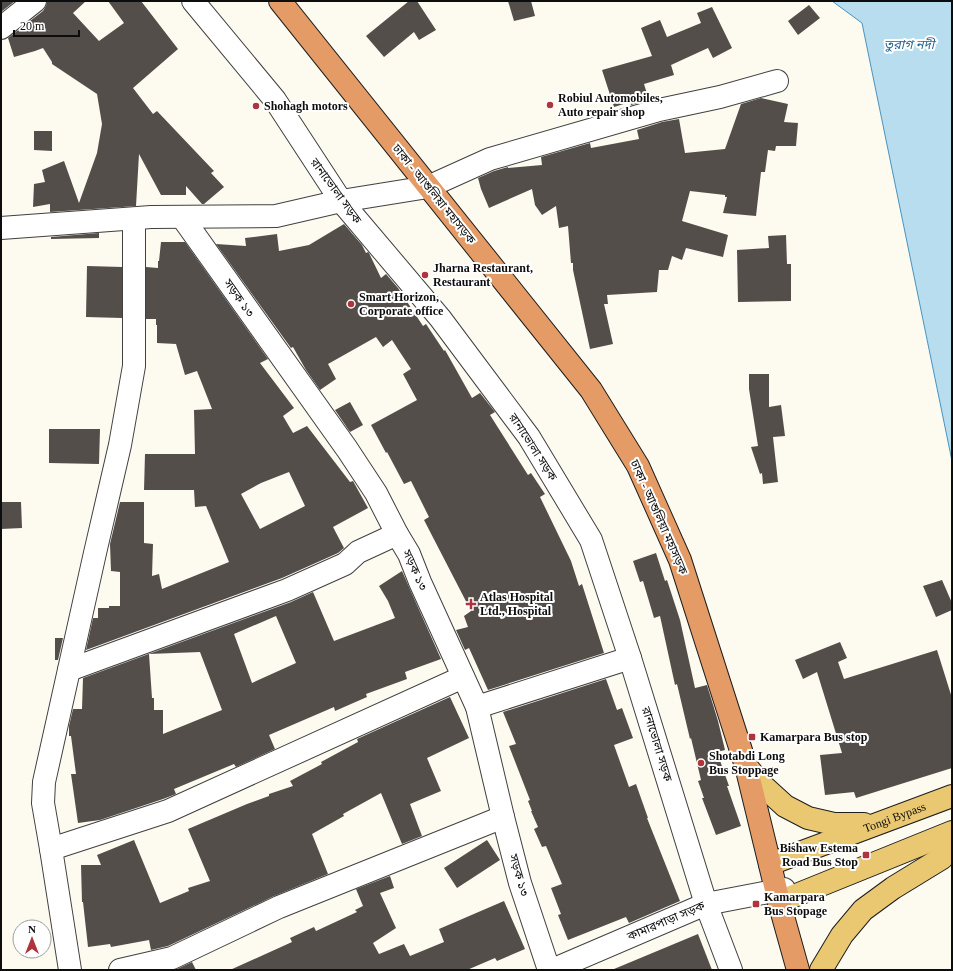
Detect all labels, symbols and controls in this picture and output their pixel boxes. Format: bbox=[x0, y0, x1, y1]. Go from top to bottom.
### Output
scale bar bbox=[14, 12, 79, 38]
text: 20 m bbox=[20, 19, 45, 33]
water label: তুরাগ নদী bbox=[884, 37, 937, 52]
place label: Robiul Automobiles, Auto repair shop bbox=[558, 91, 663, 119]
place label: Shohagh motors bbox=[264, 99, 348, 113]
marker: Robiul Automobiles, Auto repair shop bbox=[545, 100, 555, 110]
marker: Shohagh motors bbox=[251, 101, 261, 111]
street label: ঢাকা - আশুলিয়া মহাসড়ক bbox=[389, 140, 479, 247]
street label: রানাভোলা সড়ক bbox=[307, 155, 365, 227]
place label: Jharna Restaurant, Restaurant bbox=[433, 261, 533, 289]
marker: Jharna Restaurant, Restaurant bbox=[420, 270, 430, 280]
street label: সড়ক ১৩ bbox=[220, 276, 257, 320]
place label: Smart Horizon, Corporate office bbox=[359, 290, 444, 318]
marker: Smart Horizon, Corporate office bbox=[346, 299, 356, 309]
street label: রানাভোলা সড়ক bbox=[506, 410, 560, 484]
street label: ঢাকা - আশুলিয়া মহাসড়ক bbox=[627, 456, 692, 577]
street label: সড়ক ১৩ bbox=[399, 547, 430, 592]
place label: Atlas Hospital Ltd., Hospital bbox=[480, 590, 554, 618]
marker: Atlas Hospital Ltd., Hospital bbox=[465, 598, 477, 610]
street label: রানাভোলা সড়ক bbox=[639, 704, 675, 783]
place label: Kamarpara Bus stop bbox=[760, 730, 868, 744]
marker: Kamarpara Bus stop bbox=[747, 732, 757, 742]
place label: Shotabdi Long Bus Stoppage bbox=[709, 749, 785, 777]
marker: Shotabdi Long Bus Stoppage bbox=[696, 758, 706, 768]
street label: Tongi Bypass bbox=[861, 799, 928, 835]
place label: Bishaw Estema Road Bus Stop bbox=[780, 841, 858, 869]
marker: Bishaw Estema Road Bus Stop bbox=[861, 850, 871, 860]
street label: সড়ক ১৩ bbox=[506, 851, 532, 898]
place label: Kamarpara Bus Stopage bbox=[764, 890, 828, 918]
street label: কামারপাড়া সড়ক bbox=[624, 898, 707, 944]
marker: Kamarpara Bus Stopage bbox=[751, 899, 761, 909]
north arrow bbox=[12, 919, 52, 959]
text: N bbox=[28, 923, 36, 935]

